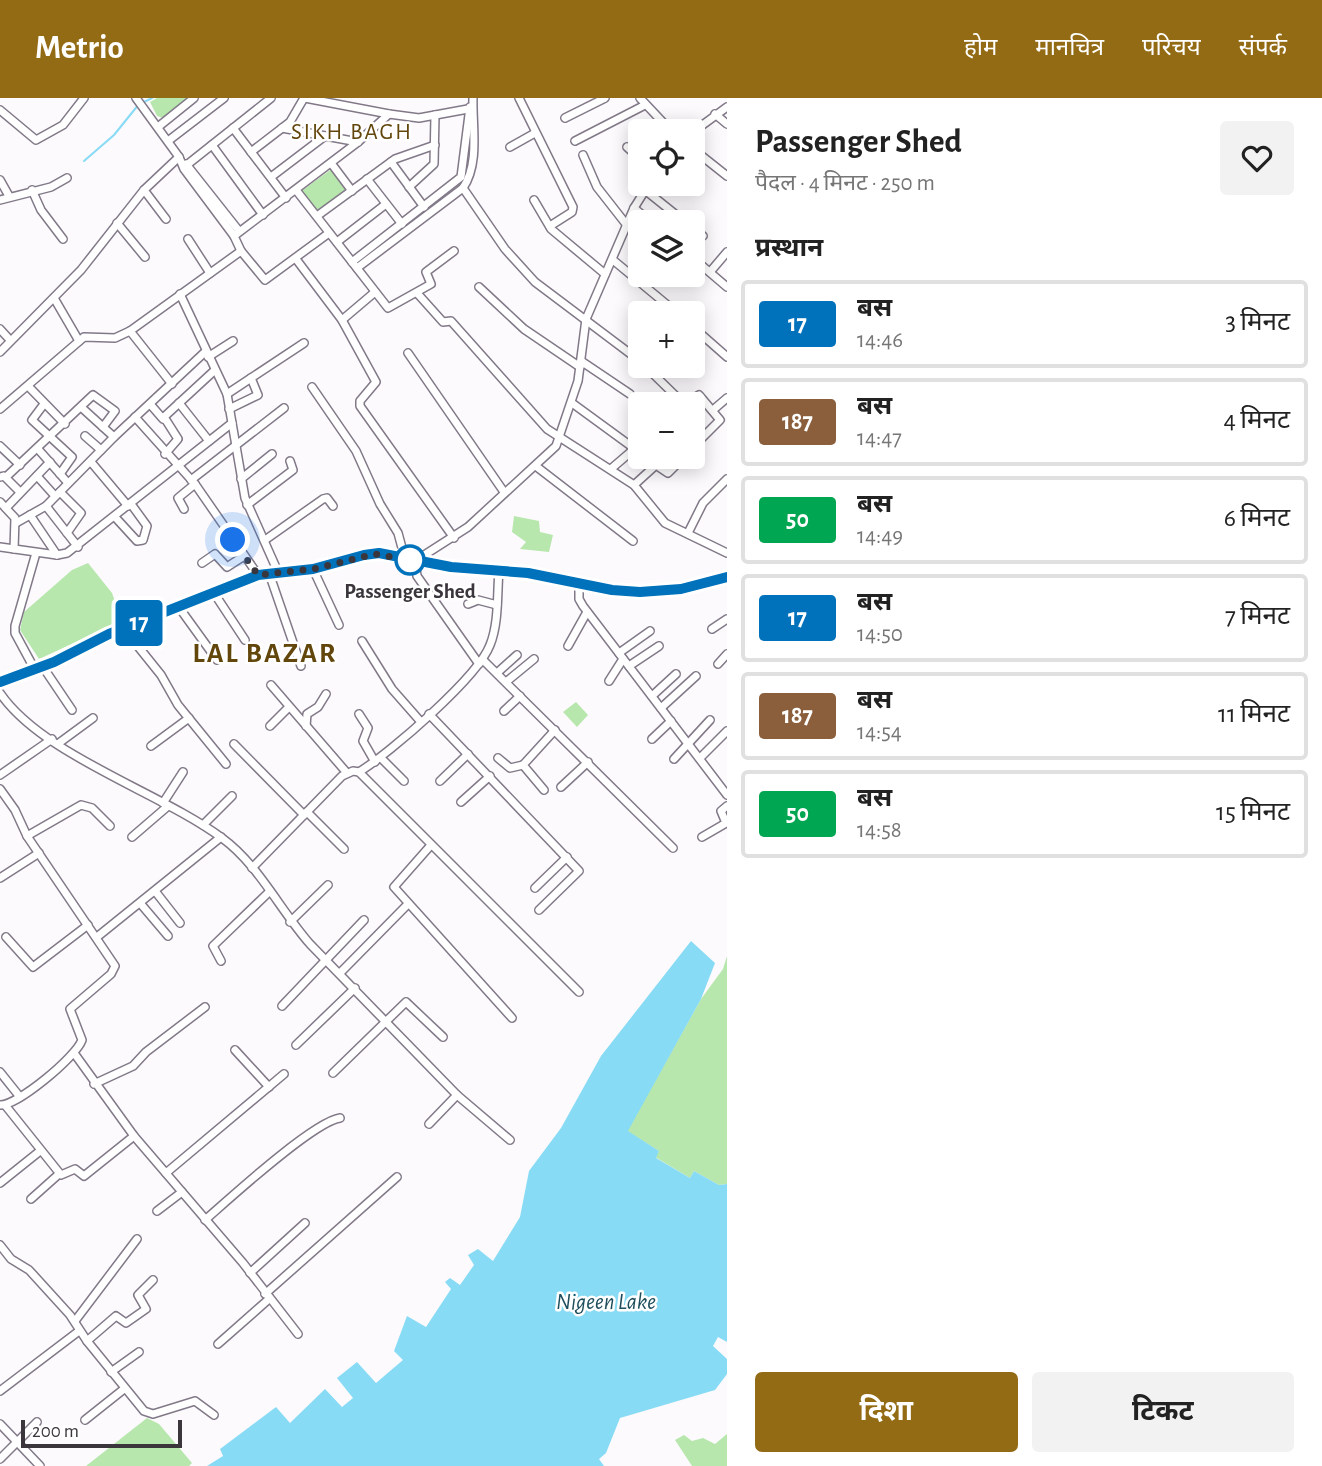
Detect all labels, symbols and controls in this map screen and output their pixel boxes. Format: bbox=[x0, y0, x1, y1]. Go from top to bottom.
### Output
text: Metrio bbox=[35, 32, 124, 65]
text: होम bbox=[964, 36, 997, 60]
text: मानचित्र bbox=[1035, 36, 1104, 60]
text: परिचय bbox=[1142, 36, 1201, 60]
text: संपर्क bbox=[1239, 36, 1287, 60]
map controls bbox=[628, 119, 705, 469]
button: locate bbox=[628, 119, 705, 196]
district label: SIKH BAGH bbox=[291, 121, 413, 144]
button: heart bbox=[1220, 121, 1294, 195]
text: Passenger Shed bbox=[755, 126, 962, 159]
text: पैदल · 4 मिनट · 250 m bbox=[755, 172, 935, 195]
button: layers bbox=[628, 210, 705, 287]
text: प्रस्थान bbox=[755, 235, 823, 261]
text: बस bbox=[857, 295, 892, 321]
button: + bbox=[628, 301, 705, 378]
text: 3 मिनट bbox=[1225, 309, 1290, 335]
text: 17 bbox=[788, 312, 807, 336]
text: 14:46 bbox=[857, 329, 903, 352]
button: − bbox=[628, 392, 705, 469]
text: बस bbox=[857, 393, 892, 419]
text: 4 मिनट bbox=[1223, 407, 1290, 433]
text: 187 bbox=[782, 410, 813, 434]
text: 14:47 bbox=[857, 427, 902, 450]
text: बस bbox=[857, 491, 892, 517]
text: 6 मिनट bbox=[1224, 505, 1290, 531]
text: 50 bbox=[786, 508, 809, 532]
your location bbox=[215, 522, 250, 557]
text: 14:49 bbox=[857, 525, 903, 548]
marker: Passenger Shed bbox=[395, 545, 425, 575]
place label: Passenger Shed bbox=[344, 581, 476, 602]
text: बस bbox=[857, 589, 892, 615]
line badge: 17 bbox=[108, 600, 170, 646]
text: 7 मिनट bbox=[1225, 603, 1290, 629]
text: 17 bbox=[788, 606, 807, 630]
text: 17 bbox=[129, 611, 149, 635]
text: 14:50 bbox=[857, 623, 903, 646]
district label: LAL BAZAR bbox=[192, 640, 338, 668]
text: बस bbox=[857, 687, 892, 713]
text: 11 मिनट bbox=[1218, 701, 1290, 727]
text: 187 bbox=[782, 704, 813, 728]
text: 14:54 bbox=[857, 721, 902, 744]
text: बस bbox=[857, 785, 892, 811]
text: 15 मिनट bbox=[1216, 799, 1290, 825]
text: 50 bbox=[786, 802, 809, 826]
text: 14:58 bbox=[857, 819, 902, 842]
water label: Nigeen Lake bbox=[556, 1291, 656, 1314]
button: दिशा bbox=[755, 1372, 1018, 1452]
button: टिकट bbox=[1032, 1372, 1294, 1452]
scale bar bbox=[21, 1417, 182, 1449]
text: 200 m bbox=[32, 1422, 79, 1441]

